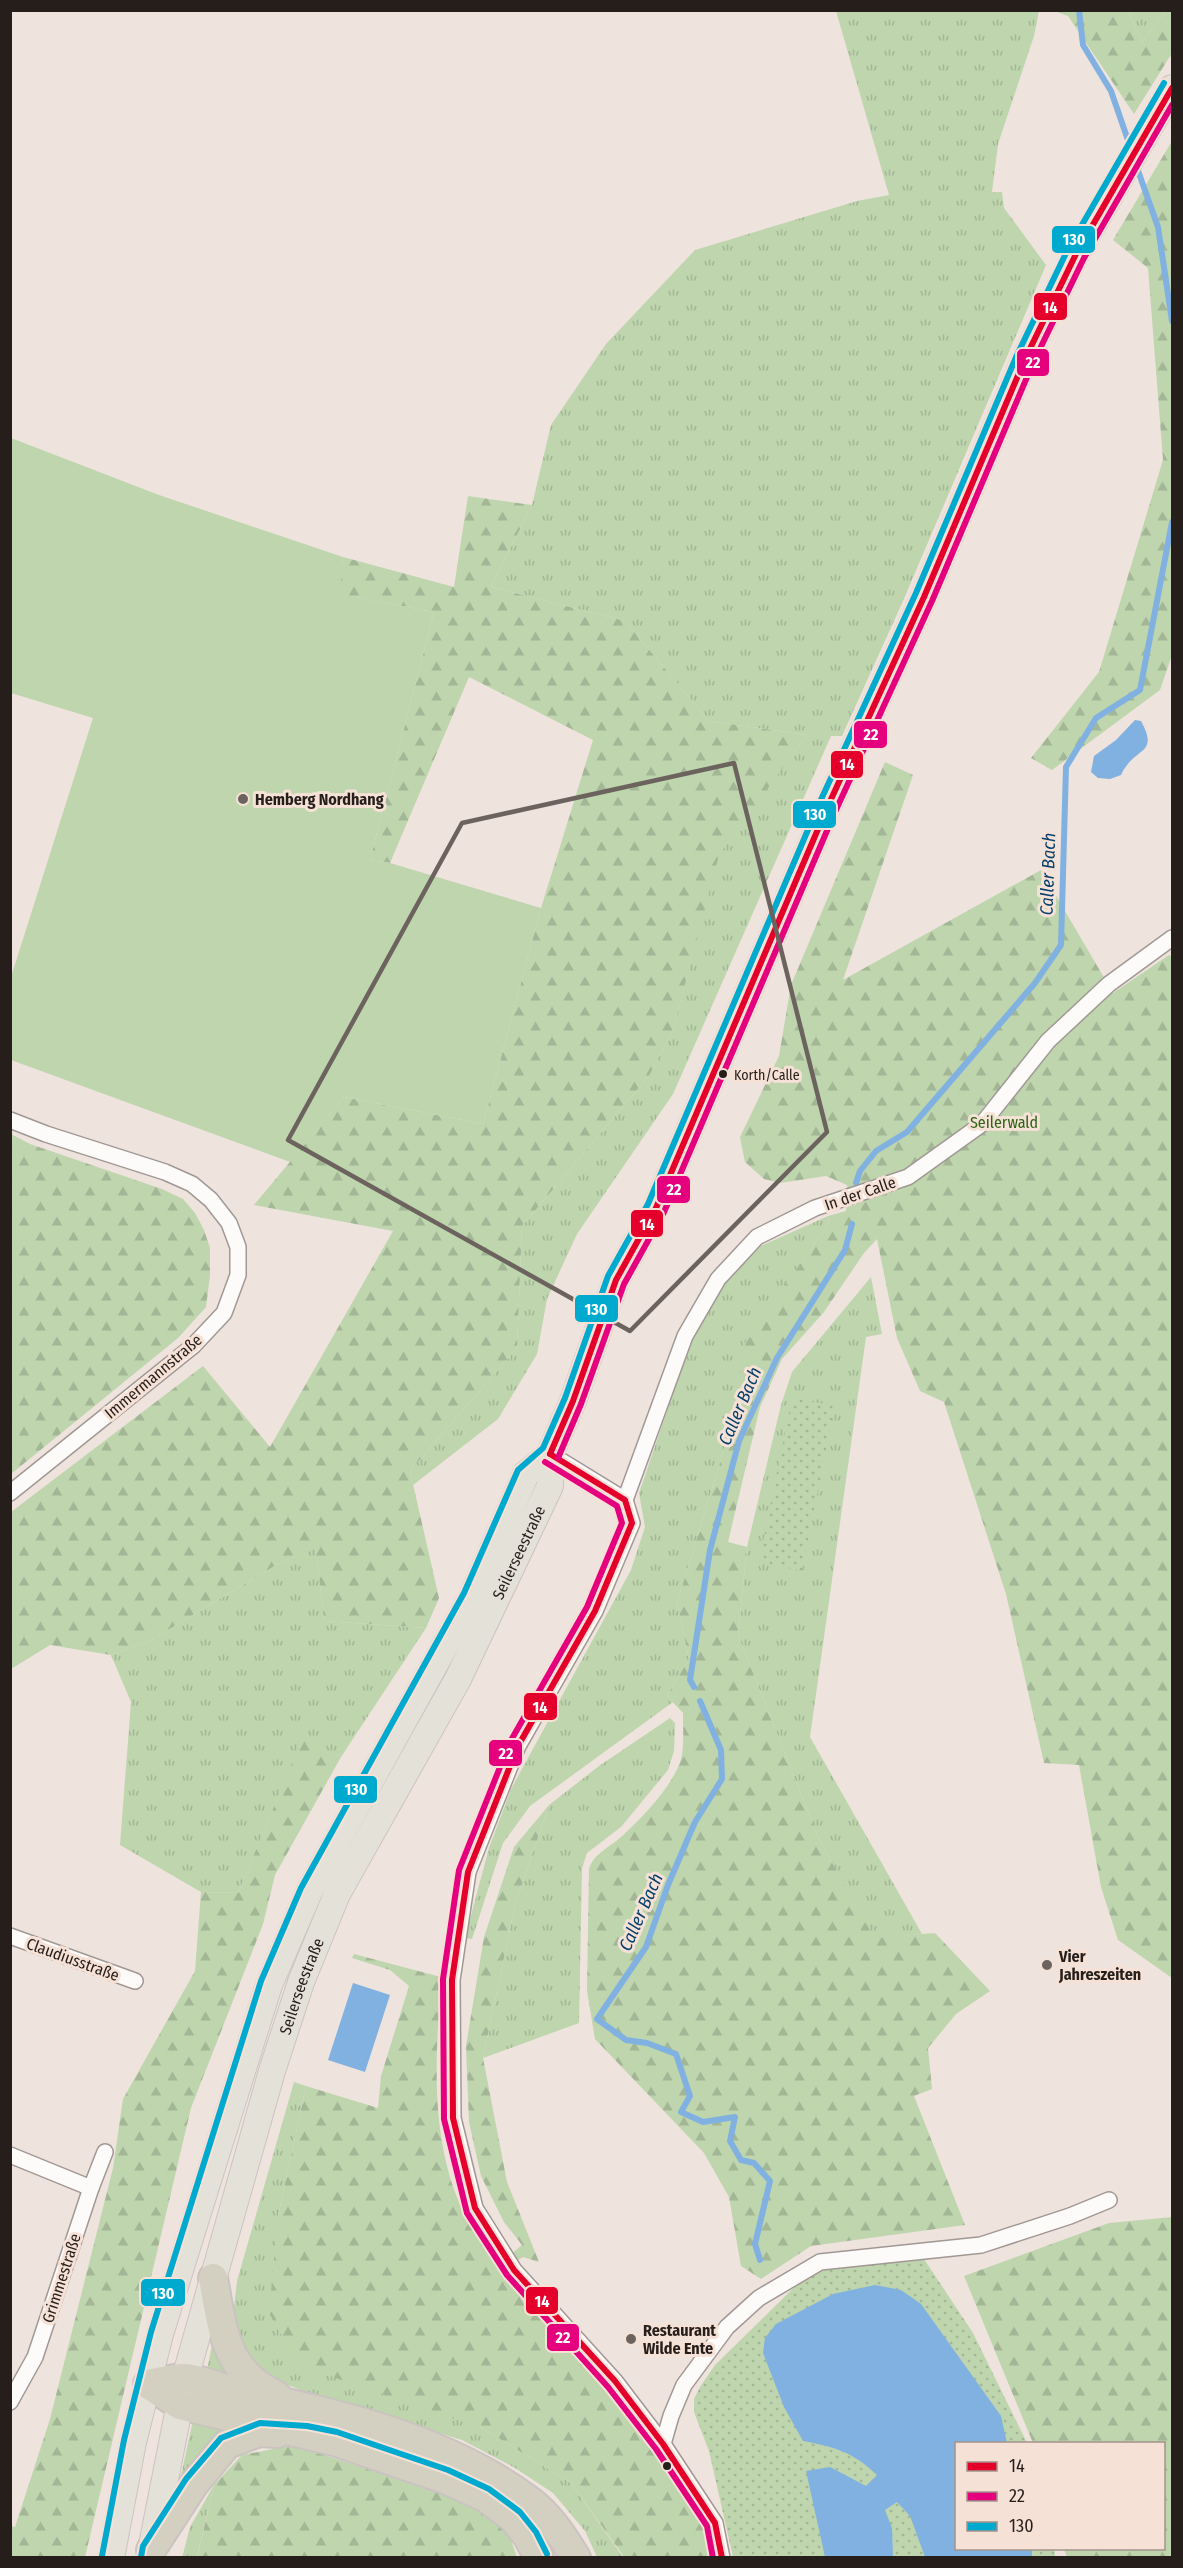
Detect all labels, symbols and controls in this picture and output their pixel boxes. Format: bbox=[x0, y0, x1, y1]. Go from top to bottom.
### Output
line badge: 130 bbox=[1051, 225, 1096, 254]
text: 130 bbox=[1062, 230, 1086, 249]
line badge: 14 bbox=[1033, 292, 1068, 321]
text: 14 bbox=[1043, 298, 1058, 317]
line badge: 22 bbox=[1016, 348, 1050, 377]
text: 22 bbox=[1025, 353, 1041, 372]
line badge: 22 bbox=[853, 720, 888, 749]
text: 22 bbox=[863, 725, 879, 744]
line badge: 14 bbox=[830, 750, 864, 779]
text: 14 bbox=[840, 755, 855, 774]
place label: Hemberg Nordhang bbox=[255, 790, 384, 809]
marker: Hemberg Nordhang bbox=[236, 792, 250, 806]
line badge: 130 bbox=[792, 800, 837, 829]
text: 130 bbox=[803, 805, 827, 824]
water label: Caller Bach bbox=[1036, 832, 1060, 916]
place label: Korth/Calle bbox=[734, 1067, 800, 1084]
marker: Korth/Calle bbox=[717, 1068, 729, 1080]
park label: Seilerwald bbox=[970, 1113, 1038, 1132]
street label: In der Calle bbox=[822, 1172, 898, 1215]
line badge: 22 bbox=[656, 1175, 691, 1204]
text: 22 bbox=[666, 1180, 682, 1199]
line badge: 14 bbox=[630, 1209, 664, 1238]
text: 14 bbox=[640, 1215, 655, 1234]
line badge: 130 bbox=[574, 1294, 619, 1323]
text: 130 bbox=[584, 1300, 608, 1319]
street label: Immermannstraße bbox=[101, 1330, 206, 1422]
water label: Caller Bach bbox=[714, 1364, 766, 1448]
street label: Seilerseestraße bbox=[488, 1503, 549, 1602]
line badge: 14 bbox=[523, 1692, 558, 1721]
text: 14 bbox=[533, 1698, 548, 1717]
line badge: 22 bbox=[488, 1739, 523, 1767]
text: 22 bbox=[498, 1744, 514, 1763]
line badge: 130 bbox=[333, 1775, 378, 1804]
text: 130 bbox=[344, 1780, 368, 1799]
water label: Caller Bach bbox=[614, 1870, 668, 1954]
street label: Claudiusstraße bbox=[24, 1934, 122, 1985]
street label: Seilerseestraße bbox=[276, 1935, 328, 2037]
place label: Vier Jahreszeiten bbox=[1058, 1947, 1141, 1984]
marker: Vier Jahreszeiten bbox=[1040, 1958, 1054, 1972]
street label: Grimmestraße bbox=[38, 2231, 85, 2325]
line badge: 130 bbox=[140, 2278, 186, 2307]
text: 130 bbox=[151, 2284, 175, 2303]
line badge: 14 bbox=[525, 2286, 559, 2315]
text: 14 bbox=[535, 2292, 550, 2311]
place label: Restaurant Wilde Ente bbox=[643, 2321, 716, 2358]
line badge: 22 bbox=[546, 2323, 580, 2352]
text: 22 bbox=[555, 2328, 571, 2347]
marker: Restaurant Wilde Ente bbox=[624, 2332, 638, 2346]
legend bbox=[955, 2442, 1165, 2550]
text: 14 bbox=[1009, 2455, 1025, 2477]
unlabelled marker bbox=[661, 2460, 673, 2472]
text: 22 bbox=[1009, 2485, 1025, 2507]
text: 130 bbox=[1009, 2515, 1034, 2537]

